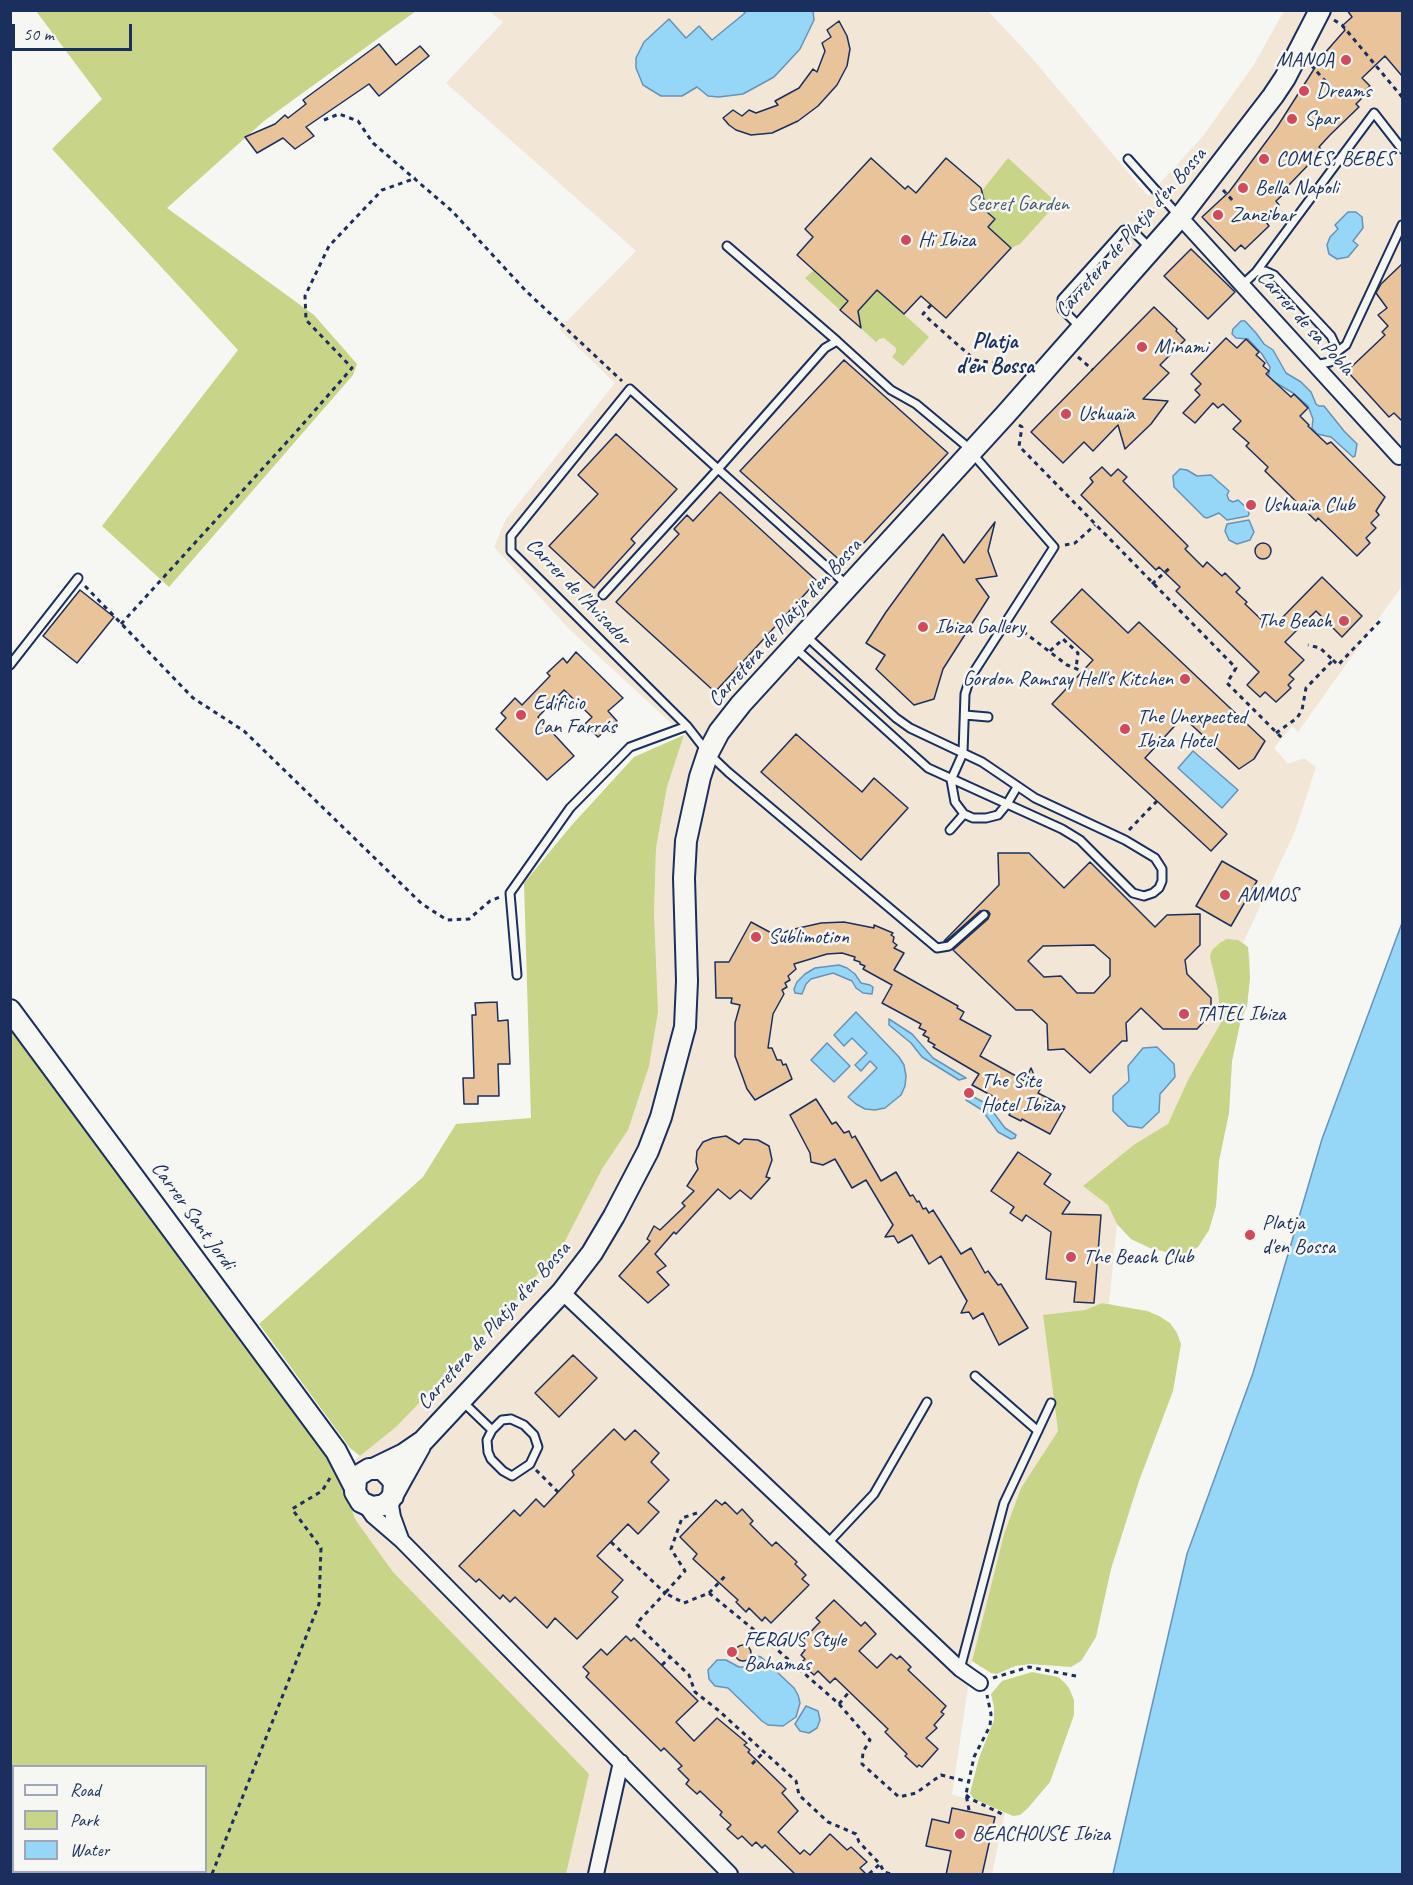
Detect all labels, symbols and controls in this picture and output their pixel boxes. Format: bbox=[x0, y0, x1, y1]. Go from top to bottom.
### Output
scale bar bbox=[15, 12, 135, 50]
text: 50 m bbox=[23, 23, 54, 45]
place label: MANOA bbox=[1276, 47, 1334, 73]
marker: MANOA bbox=[1339, 53, 1353, 67]
place label: Dreams bbox=[1316, 78, 1371, 104]
marker: Dreams bbox=[1297, 84, 1311, 98]
place label: Spar bbox=[1304, 106, 1339, 132]
marker: Spar bbox=[1285, 112, 1299, 126]
street label: Carretera de Platja d'en Bossa bbox=[1050, 143, 1212, 323]
place label: COMES, BEBES bbox=[1276, 146, 1394, 172]
marker: COMES, BEBES bbox=[1257, 152, 1271, 166]
place label: Bella Napoli bbox=[1255, 175, 1338, 201]
marker: Bella Napoli bbox=[1236, 181, 1250, 195]
park label: Secret Garden bbox=[967, 191, 1069, 217]
place label: Zanzibar bbox=[1230, 202, 1295, 228]
marker: Zanzibar bbox=[1211, 208, 1225, 222]
place label: Hï Ibiza bbox=[918, 227, 976, 253]
marker: Hï Ibiza bbox=[899, 233, 913, 247]
street label: Carrer de sa Pobla bbox=[1251, 265, 1359, 381]
district label: Platja d'en Bossa bbox=[956, 329, 1034, 380]
place label: Minami bbox=[1154, 334, 1208, 360]
marker: Minami bbox=[1135, 340, 1149, 354]
place label: Ushuaïa bbox=[1078, 401, 1134, 427]
marker: Ushuaïa bbox=[1059, 407, 1073, 421]
place label: Ushuaïa Club bbox=[1263, 492, 1355, 518]
marker: Ushuaïa Club bbox=[1244, 498, 1258, 512]
street label: Carrer de l'Avisador bbox=[520, 533, 636, 651]
street label: Carretera de Platja d'en Bossa bbox=[703, 534, 867, 712]
place label: The Beach bbox=[1257, 608, 1332, 634]
place label: Ibiza Gallery bbox=[935, 614, 1025, 640]
marker: The Beach bbox=[1337, 614, 1351, 628]
marker: Ibiza Gallery bbox=[916, 620, 930, 634]
place label: Gordon Ramsay Hell's Kitchen bbox=[962, 666, 1173, 692]
marker: Gordon Ramsay Hell's Kitchen bbox=[1178, 672, 1192, 686]
place label: Edificio Can Farrás bbox=[533, 690, 616, 740]
place label: The Unexpected Ibiza Hotel bbox=[1137, 704, 1247, 754]
marker: Edificio Can Farrás bbox=[514, 708, 528, 722]
marker: The Unexpected Ibiza Hotel bbox=[1118, 722, 1132, 736]
place label: AMMOS bbox=[1237, 882, 1298, 908]
marker: AMMOS bbox=[1218, 888, 1232, 902]
place label: Sublimotion bbox=[768, 924, 849, 950]
marker: Sublimotion bbox=[749, 930, 763, 944]
place label: TATEL Ibiza bbox=[1196, 1001, 1286, 1027]
marker: TATEL Ibiza bbox=[1177, 1007, 1191, 1021]
place label: The Site Hotel Ibiza bbox=[981, 1068, 1059, 1118]
marker: The Site Hotel Ibiza bbox=[962, 1086, 976, 1100]
street label: Carrer Sant Jordi bbox=[145, 1157, 241, 1275]
place label: Platja d'en Bossa bbox=[1262, 1210, 1335, 1260]
marker: Platja d'en Bossa bbox=[1243, 1228, 1257, 1242]
street label: Carretera de Platja d'en Bossa bbox=[412, 1237, 576, 1415]
place label: The Beach Club bbox=[1083, 1244, 1193, 1270]
marker: The Beach Club bbox=[1064, 1250, 1078, 1264]
place label: FERGUS Style Bahamas bbox=[744, 1627, 846, 1677]
marker: FERGUS Style Bahamas bbox=[725, 1645, 739, 1659]
legend bbox=[12, 1765, 207, 1873]
text: Road bbox=[70, 1779, 100, 1801]
text: Park bbox=[70, 1809, 99, 1831]
place label: BEACHOUSE Ibiza bbox=[972, 1821, 1110, 1847]
marker: BEACHOUSE Ibiza bbox=[953, 1827, 967, 1841]
text: Water bbox=[70, 1839, 109, 1861]

